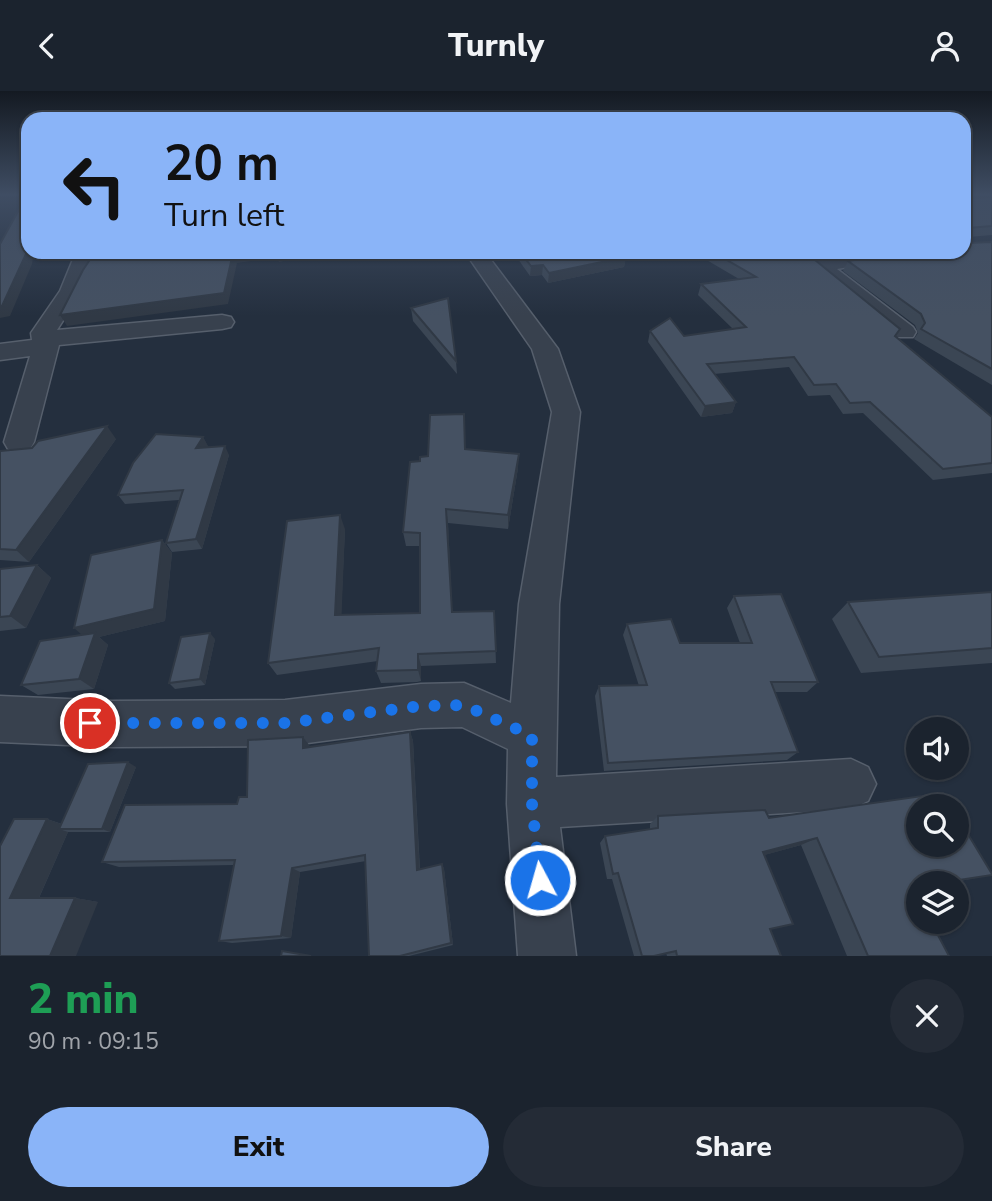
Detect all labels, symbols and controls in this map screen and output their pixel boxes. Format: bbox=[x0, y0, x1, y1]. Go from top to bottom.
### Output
text: Turnly bbox=[448, 24, 544, 67]
icon: back bbox=[28, 27, 66, 65]
icon: person bbox=[926, 27, 964, 65]
text: 20 m bbox=[164, 130, 279, 197]
icon: left bbox=[49, 140, 140, 231]
text: Turn left bbox=[164, 194, 284, 237]
pin bbox=[60, 693, 120, 753]
icon: arrive bbox=[71, 704, 109, 742]
map controls bbox=[906, 717, 969, 934]
button: sound bbox=[906, 717, 969, 780]
button: search bbox=[906, 794, 969, 857]
position arrow bbox=[503, 843, 577, 917]
button: layers bbox=[906, 871, 969, 934]
text: 2 min bbox=[28, 971, 138, 1028]
button: close bbox=[890, 979, 964, 1053]
text: 90 m · 09:15 bbox=[28, 1026, 159, 1057]
button: Exit bbox=[28, 1107, 489, 1187]
button: Share bbox=[503, 1107, 964, 1187]

